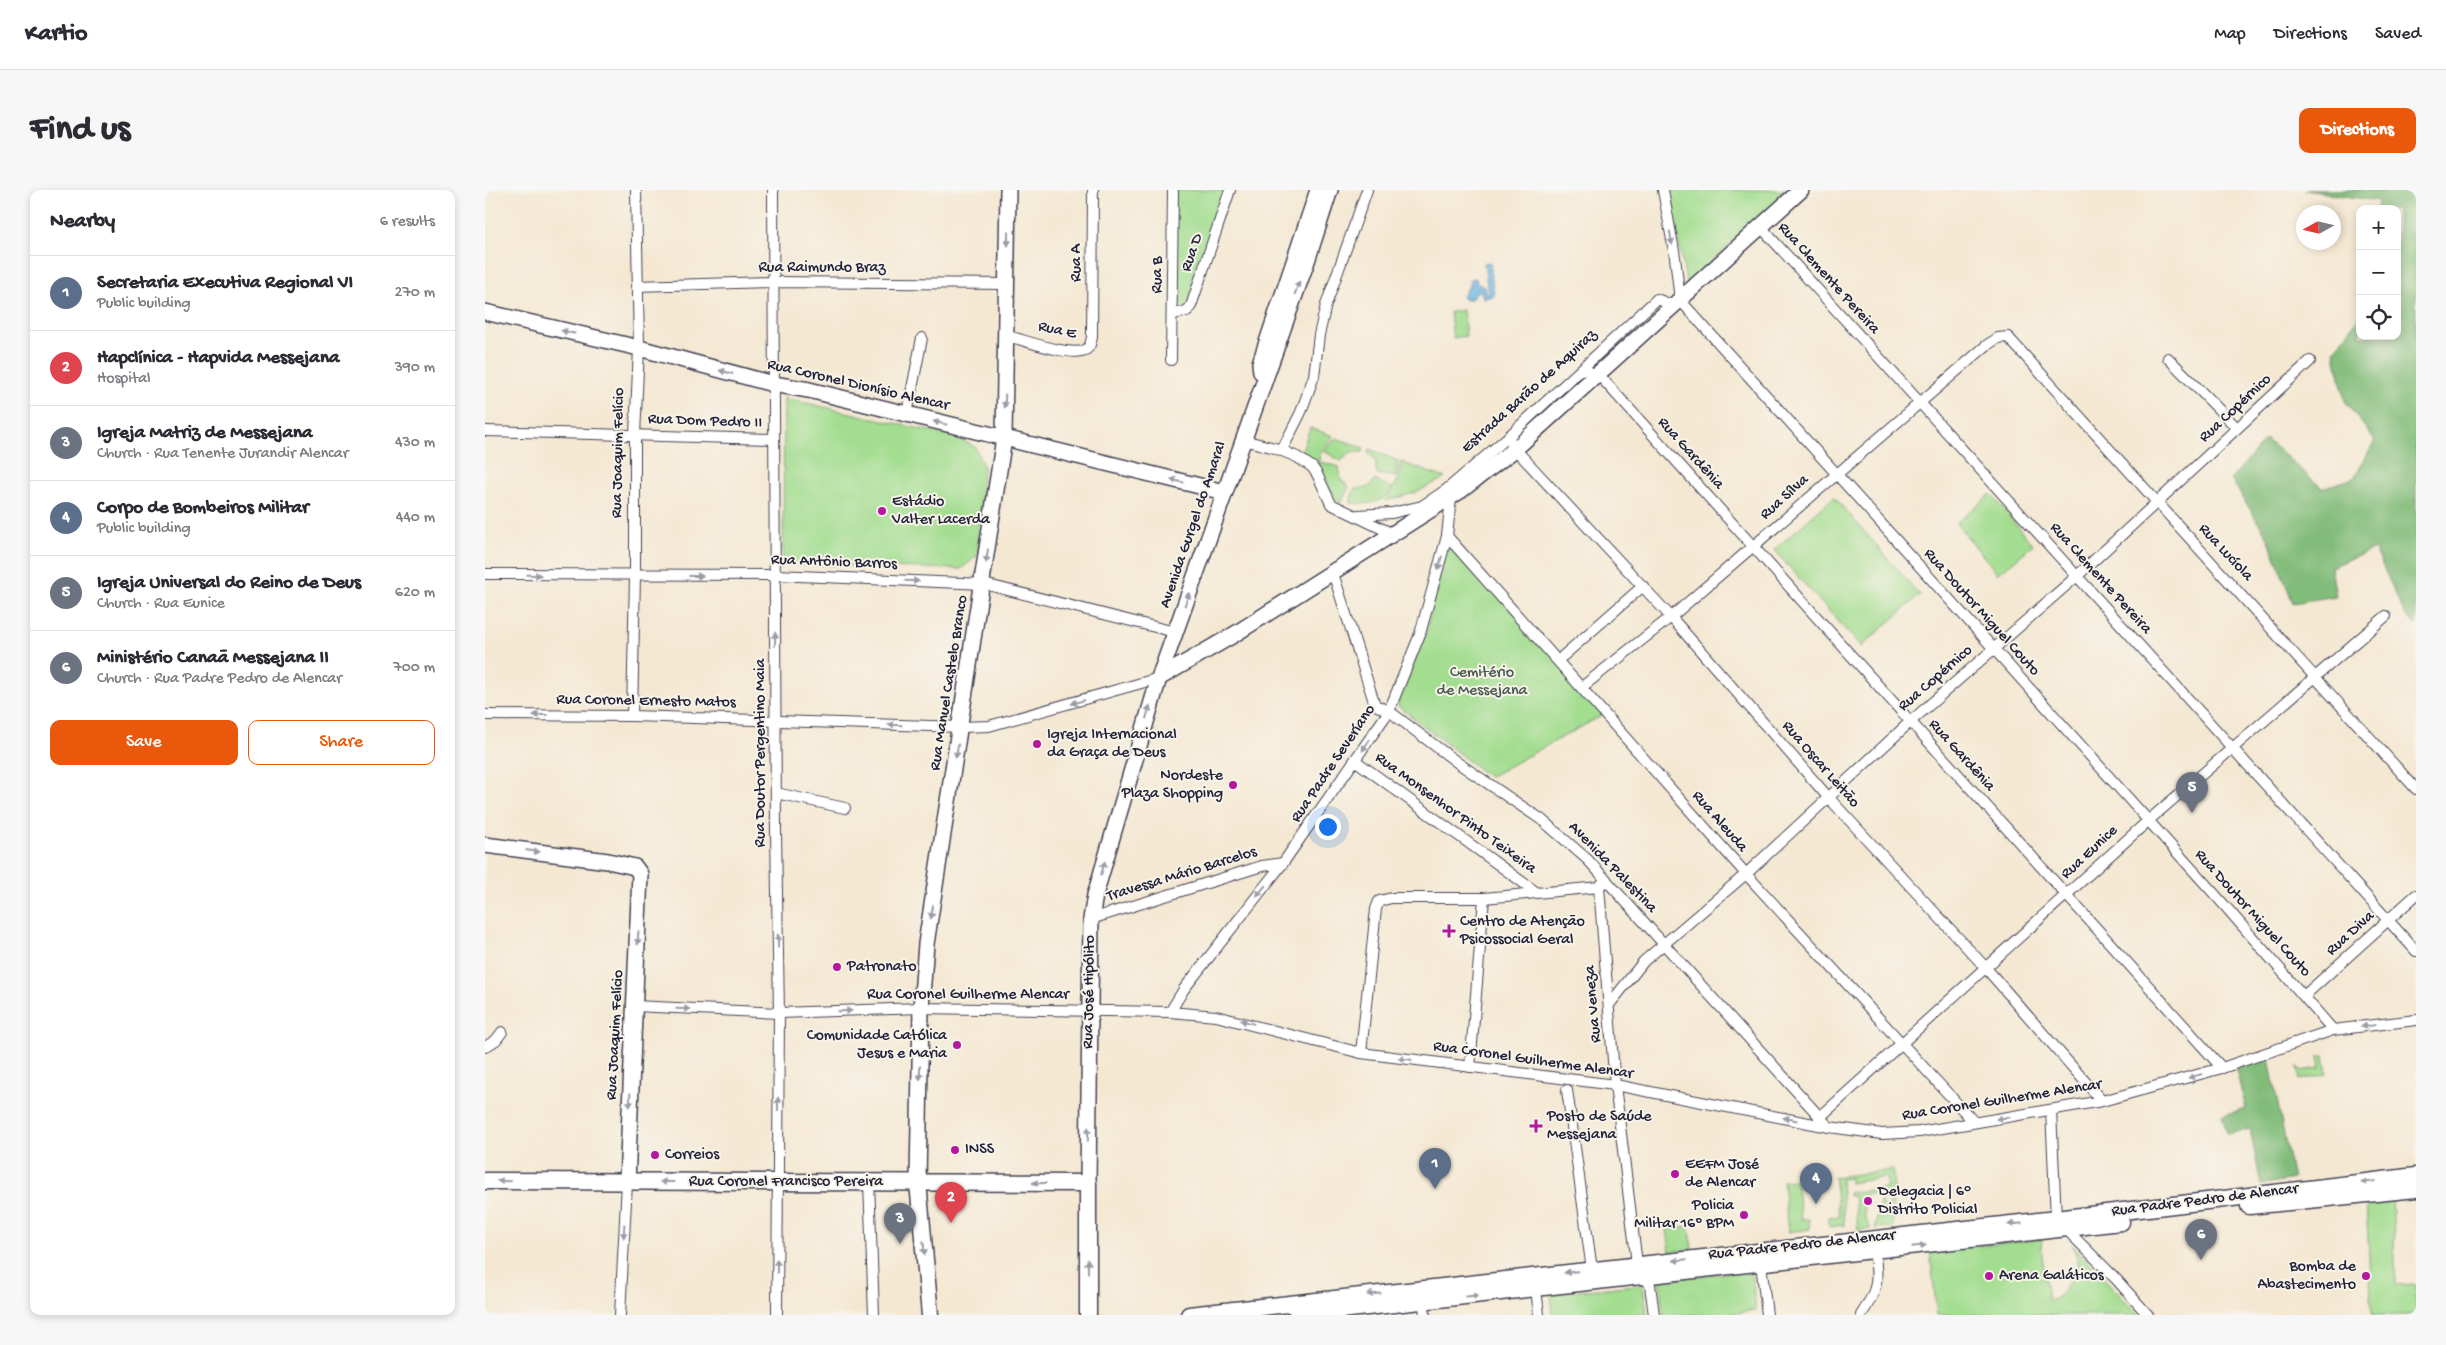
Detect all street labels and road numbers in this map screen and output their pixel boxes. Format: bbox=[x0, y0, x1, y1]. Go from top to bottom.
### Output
street label: Rua Clemente Pereira bbox=[1773, 219, 1884, 340]
street label: Rua D bbox=[1178, 231, 1209, 275]
street label: Rua A bbox=[1068, 242, 1087, 282]
street label: Rua B bbox=[1149, 256, 1168, 293]
street label: Rua Raimundo Braz bbox=[758, 259, 886, 278]
street label: Rua E bbox=[1036, 318, 1079, 345]
street label: Estrada Barão de Aquiraz bbox=[1458, 326, 1602, 458]
street label: Rua Coronel Dionísio Alencar bbox=[765, 356, 952, 417]
street label: Rua Copérnico bbox=[2196, 371, 2276, 447]
street label: Rua Joaquim Felício bbox=[608, 388, 630, 518]
street label: Rua Dom Pedro II bbox=[648, 411, 762, 433]
street label: Rua Gardênia bbox=[1653, 414, 1728, 495]
street label: Avenida Gurgel do Amaral bbox=[1157, 439, 1231, 611]
street label: Rua Sílva bbox=[1757, 470, 1814, 525]
street label: Rua Clemente Pereira bbox=[2045, 519, 2156, 640]
street label: Rua Lucíola bbox=[2194, 520, 2257, 586]
street label: Rua Doutor Miguel Couto bbox=[1919, 545, 2043, 681]
street label: Rua Antônio Barros bbox=[771, 551, 898, 575]
street label: Rua Manuel Castelo Branco bbox=[927, 594, 973, 772]
street label: Rua Copérnico bbox=[1895, 642, 1977, 716]
street label: Rua Doutor Pergentino Maia bbox=[752, 657, 771, 847]
street label: Rua Coronel Ernesto Matos bbox=[556, 691, 737, 713]
street label: Rua Padre Severíano bbox=[1287, 701, 1381, 827]
street label: Rua Gardênia bbox=[1924, 716, 1999, 797]
street label: Rua Oscar Leitão bbox=[1777, 718, 1863, 812]
street label: Rua Monsenhor Pinto Teixeira bbox=[1371, 749, 1540, 880]
street label: Rua Aleuda bbox=[1687, 787, 1752, 858]
street label: Avenida Palestina bbox=[1564, 818, 1661, 918]
street label: Rua Eunice bbox=[2058, 821, 2123, 884]
street label: Travessa Mário Barcelos bbox=[1104, 843, 1260, 907]
street label: Rua Doutor Miguel Couto bbox=[2190, 846, 2314, 982]
street label: Rua Diva bbox=[2323, 907, 2380, 961]
street label: Rua José Hipólito bbox=[1080, 935, 1100, 1049]
street label: Rua Veneza bbox=[1581, 963, 1607, 1043]
street label: Rua Joaquim Felício bbox=[603, 969, 629, 1101]
street label: Rua Coronel Guilherme Alencar bbox=[867, 986, 1070, 1005]
street label: Rua Coronel Guilherme Alencar bbox=[1432, 1038, 1636, 1085]
street label: Rua Coronel Guilherme Alencar bbox=[1901, 1076, 2105, 1126]
street label: Rua Coronel Francisco Pereira bbox=[689, 1173, 884, 1192]
street label: Rua Padre Pedro de Alencar bbox=[2111, 1180, 2301, 1222]
street label: Rua Padre Pedro de Alencar bbox=[1708, 1227, 1898, 1265]

